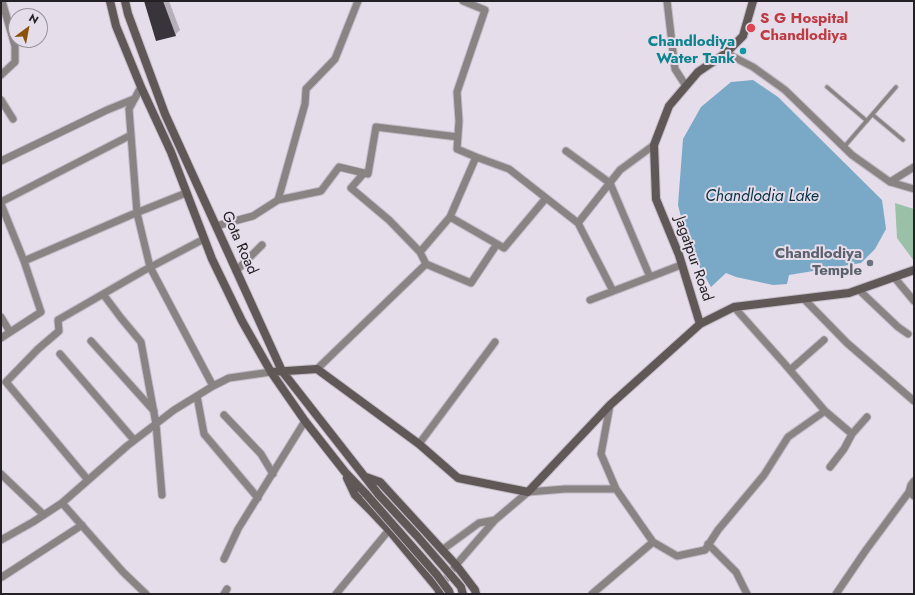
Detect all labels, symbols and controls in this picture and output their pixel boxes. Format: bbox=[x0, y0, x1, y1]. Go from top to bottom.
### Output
north arrow bbox=[8, 8, 48, 48]
text: N bbox=[26, 10, 42, 28]
place label: S G Hospital Chandlodiya bbox=[760, 10, 848, 45]
marker: S G Hospital Chandlodiya bbox=[745, 22, 757, 34]
place label: Chandlodiya Water Tank bbox=[648, 33, 735, 68]
marker: Chandlodiya Water Tank bbox=[738, 46, 748, 56]
water label: Chandlodia Lake bbox=[705, 187, 819, 207]
street label: Gota Road bbox=[217, 209, 261, 277]
street label: Jagatpur Road bbox=[670, 214, 716, 304]
place label: Chandlodiya Temple bbox=[775, 245, 862, 280]
marker: Chandlodiya Temple bbox=[865, 258, 875, 268]

